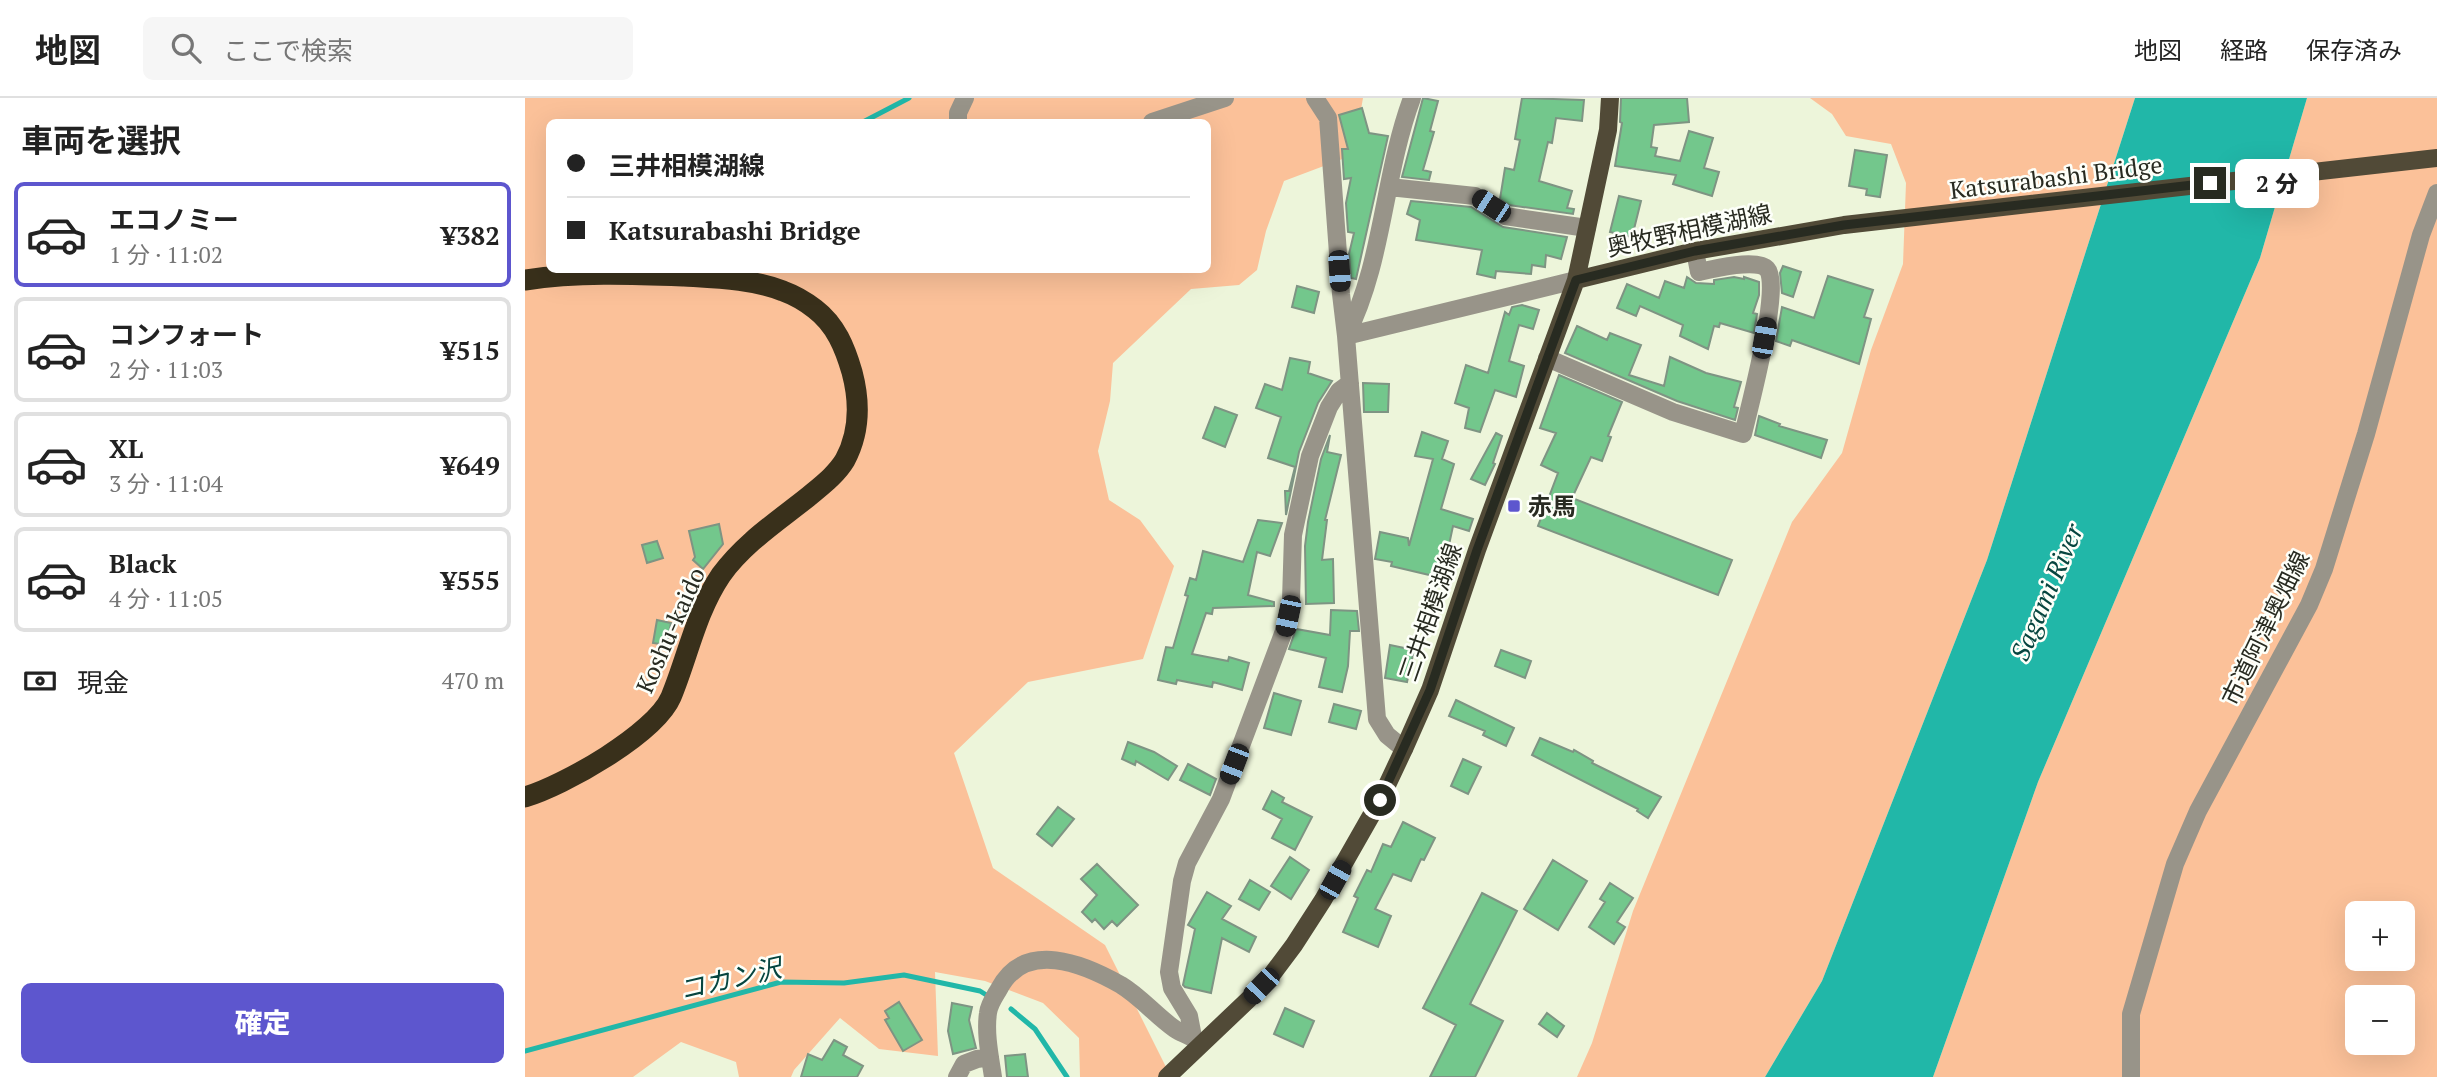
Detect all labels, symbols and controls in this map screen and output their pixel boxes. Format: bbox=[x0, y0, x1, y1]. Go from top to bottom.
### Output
search box bbox=[143, 17, 633, 80]
text: 地図 bbox=[35, 28, 101, 71]
icon: search bbox=[167, 29, 205, 67]
text: ここで検索 bbox=[223, 33, 353, 67]
text: 地図 bbox=[2134, 34, 2182, 66]
text: 経路 bbox=[2220, 34, 2268, 66]
text: 保存済み bbox=[2306, 34, 2402, 66]
text: 車両を選択 bbox=[21, 119, 181, 161]
text: 三井相模湖線 bbox=[609, 148, 765, 182]
street label: Katsurabashi Bridge bbox=[1948, 148, 2164, 206]
callout: 2 分 bbox=[2235, 158, 2319, 208]
route end bbox=[2194, 167, 2226, 199]
text: 2 分 bbox=[2256, 168, 2298, 199]
car bbox=[1468, 186, 1515, 226]
street label: 奥牧野相模湖線 bbox=[1604, 197, 1774, 263]
text: エコノミー bbox=[109, 202, 239, 236]
icon: car bbox=[25, 203, 88, 266]
text: Katsurabashi Bridge bbox=[609, 213, 861, 247]
text: ¥382 bbox=[441, 218, 500, 252]
text: 1 分 · 11:02 bbox=[109, 239, 223, 270]
car bbox=[1328, 249, 1351, 293]
car bbox=[1751, 315, 1778, 361]
text: コンフォート bbox=[109, 317, 264, 351]
icon: car bbox=[25, 318, 88, 381]
text: ¥515 bbox=[441, 333, 500, 367]
text: 2 分 · 11:03 bbox=[109, 354, 223, 385]
text: XL bbox=[109, 431, 143, 465]
icon: car bbox=[25, 433, 88, 496]
text: ¥649 bbox=[441, 448, 500, 482]
text: 3 分 · 11:04 bbox=[109, 468, 223, 499]
place label: 赤馬 bbox=[1528, 490, 1576, 522]
marker: 赤馬 bbox=[1506, 498, 1522, 514]
water label: Sagami River bbox=[2002, 518, 2090, 665]
street label: 三井相模湖線 bbox=[1391, 539, 1469, 685]
street label: 市道阿津奥畑線 bbox=[2214, 545, 2316, 711]
text: Black bbox=[109, 546, 177, 580]
icon: car bbox=[25, 548, 88, 611]
street label: Koshu-kaido bbox=[628, 562, 712, 698]
text: ¥555 bbox=[441, 563, 500, 597]
text: 4 分 · 11:05 bbox=[109, 583, 223, 614]
car bbox=[1274, 593, 1303, 639]
icon: cash bbox=[21, 662, 59, 700]
text: 現金 bbox=[77, 665, 129, 699]
text: 470 m bbox=[442, 665, 504, 696]
car bbox=[1217, 741, 1252, 787]
route start bbox=[1364, 784, 1396, 816]
car bbox=[1316, 857, 1355, 903]
map controls bbox=[2345, 901, 2415, 1055]
button: + bbox=[2345, 901, 2415, 971]
water label: コカン沢 bbox=[676, 949, 787, 1006]
car bbox=[1239, 964, 1284, 1008]
button: 確定 bbox=[21, 983, 504, 1063]
button: − bbox=[2345, 985, 2415, 1055]

